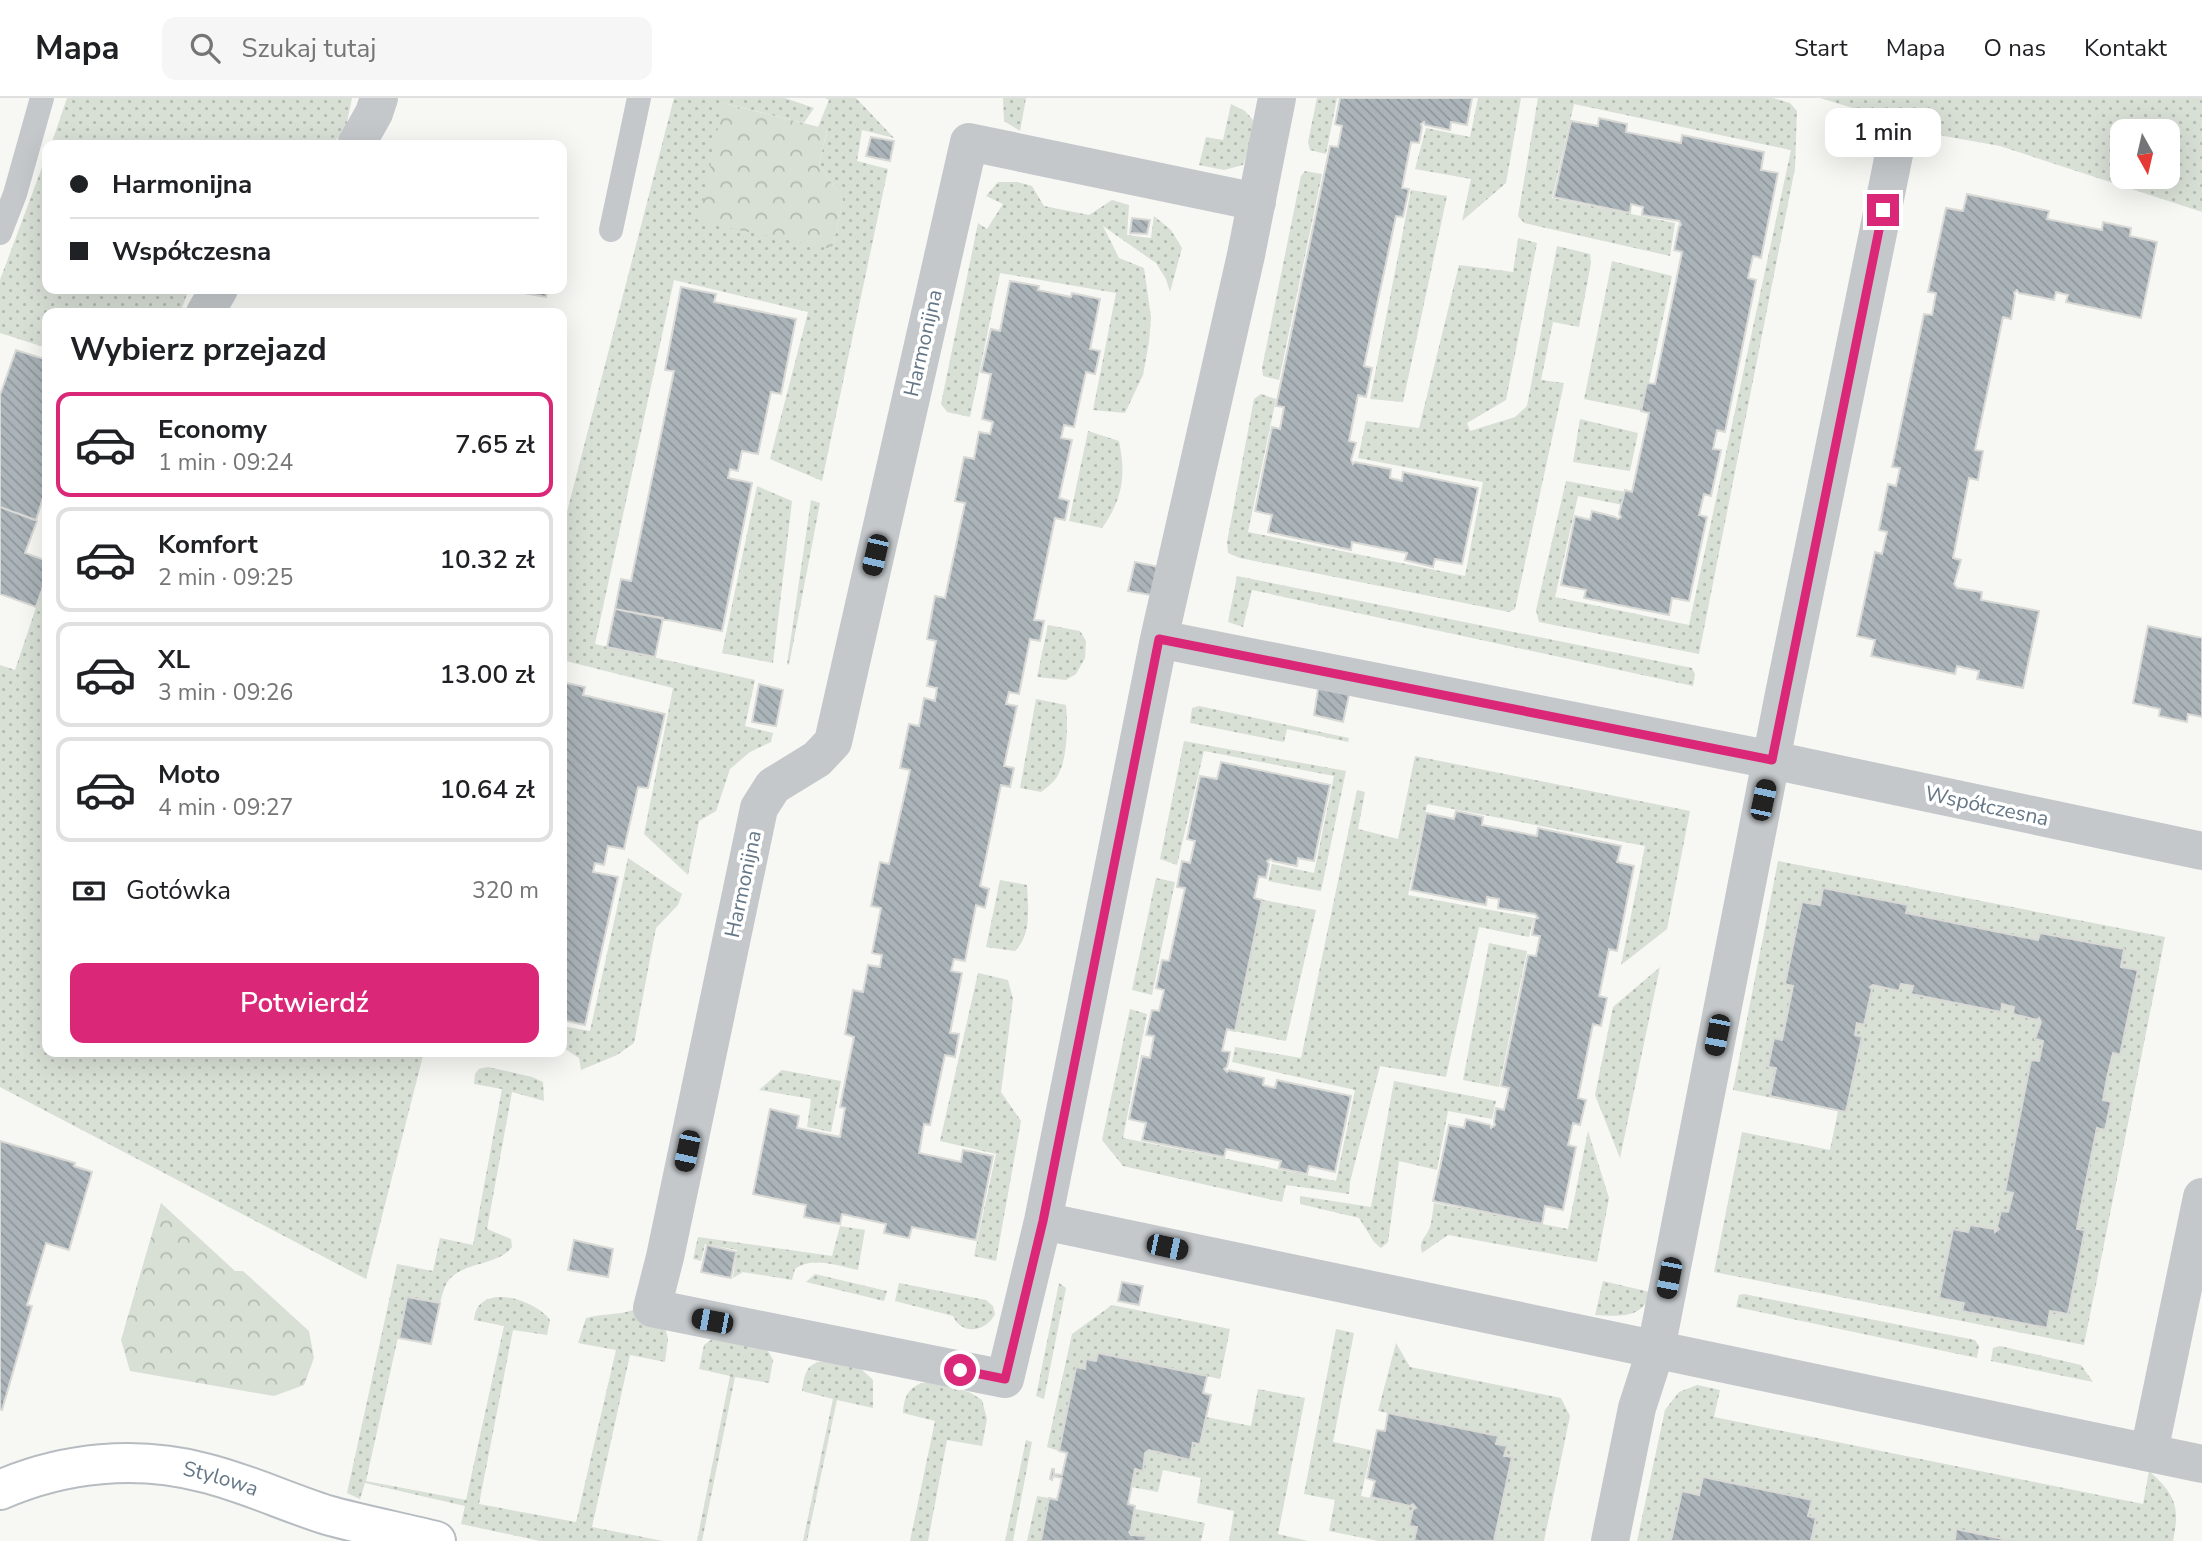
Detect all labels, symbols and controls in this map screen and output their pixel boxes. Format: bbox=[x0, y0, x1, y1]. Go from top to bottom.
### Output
search box bbox=[162, 17, 652, 80]
text: Mapa bbox=[35, 26, 120, 71]
icon: search bbox=[186, 29, 224, 67]
text: Szukaj tutaj bbox=[242, 31, 376, 66]
text: Start bbox=[1794, 32, 1848, 64]
text: Mapa bbox=[1886, 32, 1946, 64]
text: O nas bbox=[1984, 32, 2046, 64]
text: Kontakt bbox=[2084, 32, 2167, 64]
callout: 1 min bbox=[1825, 108, 1941, 158]
text: 1 min bbox=[1854, 117, 1912, 148]
north arrow bbox=[2110, 119, 2180, 189]
map controls bbox=[2110, 119, 2180, 189]
text: Harmonijna bbox=[112, 167, 252, 202]
route end bbox=[1867, 194, 1899, 226]
text: Współczesna bbox=[112, 234, 271, 269]
street label: Harmonijna bbox=[897, 287, 949, 399]
text: Wybierz przejazd bbox=[70, 328, 327, 371]
text: Economy bbox=[158, 412, 267, 447]
icon: car bbox=[74, 413, 137, 476]
text: 7.65 zł bbox=[455, 427, 535, 462]
text: 1 min · 09:24 bbox=[158, 447, 293, 478]
text: Komfort bbox=[158, 527, 258, 562]
icon: car bbox=[74, 528, 137, 591]
car bbox=[861, 532, 890, 578]
text: 10.32 zł bbox=[439, 542, 535, 577]
text: 2 min · 09:25 bbox=[158, 562, 293, 593]
text: XL bbox=[158, 642, 190, 677]
icon: car bbox=[74, 643, 137, 706]
text: 13.00 zł bbox=[439, 657, 535, 692]
text: 3 min · 09:26 bbox=[158, 677, 293, 708]
text: Moto bbox=[158, 757, 220, 792]
icon: car bbox=[74, 758, 137, 821]
text: 10.64 zł bbox=[439, 772, 535, 807]
car bbox=[1749, 777, 1778, 823]
street label: Współczesna bbox=[1923, 779, 2051, 833]
text: 4 min · 09:27 bbox=[158, 792, 293, 823]
street label: Harmonijna bbox=[718, 828, 768, 940]
icon: cash bbox=[70, 872, 108, 910]
text: Gotówka bbox=[126, 873, 231, 908]
text: 320 m bbox=[472, 875, 539, 906]
button: Potwierdź bbox=[70, 963, 539, 1043]
car bbox=[1703, 1012, 1732, 1058]
car bbox=[673, 1128, 702, 1174]
car bbox=[1145, 1232, 1190, 1262]
car bbox=[1655, 1255, 1684, 1301]
car bbox=[690, 1307, 735, 1335]
route start bbox=[944, 1354, 976, 1386]
street label: Stylowa bbox=[180, 1454, 262, 1503]

